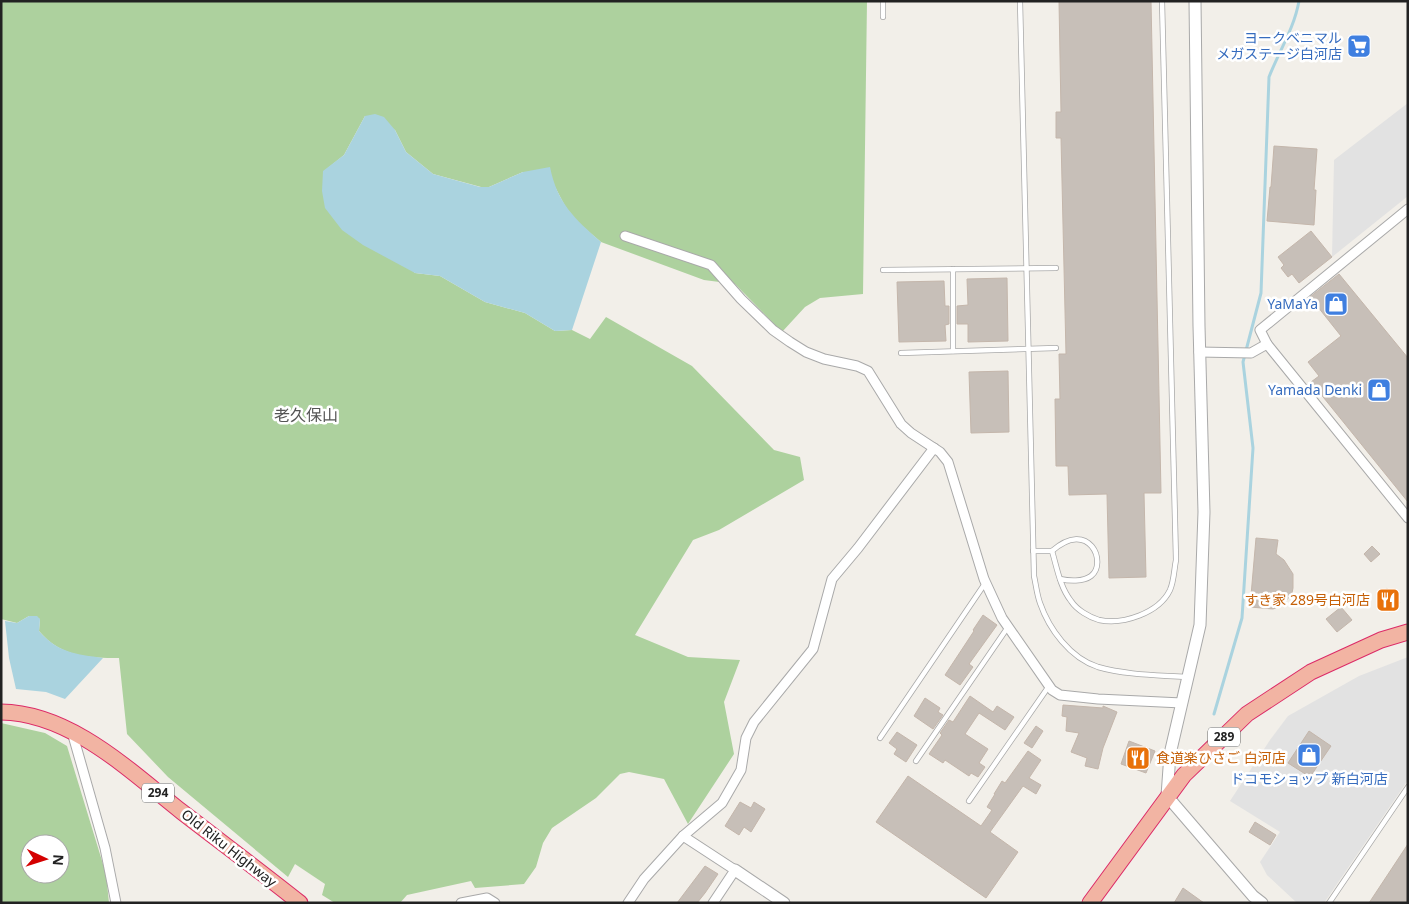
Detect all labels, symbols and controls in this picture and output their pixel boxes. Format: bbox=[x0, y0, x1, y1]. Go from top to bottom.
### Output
place label: ヨークベニマル メガステージ白河店 bbox=[1216, 28, 1342, 63]
supermarket icon: ヨークベニマル メガステージ白河店 bbox=[1346, 33, 1372, 59]
shop icon: YaMaYa bbox=[1323, 291, 1349, 317]
place label: YaMaYa bbox=[1267, 294, 1318, 313]
shop icon: Yamada Denki bbox=[1366, 377, 1392, 403]
place label: Yamada Denki bbox=[1268, 380, 1362, 399]
district label: 老久保山 bbox=[274, 404, 338, 426]
restaurant icon: すき家 289号白河店 bbox=[1375, 587, 1401, 613]
place label: すき家 289号白河店 bbox=[1244, 590, 1370, 609]
road number: 289 bbox=[1208, 728, 1240, 746]
shop icon: ドコモショップ 新白河店 bbox=[1296, 742, 1322, 768]
restaurant icon: 食道楽ひさご 白河店 bbox=[1125, 745, 1151, 771]
place label: 食道楽ひさご 白河店 bbox=[1156, 748, 1286, 767]
place label: ドコモショップ 新白河店 bbox=[1230, 769, 1388, 788]
road number: 294 bbox=[142, 784, 174, 802]
street label: Old Riku Highway bbox=[178, 804, 282, 891]
north arrow bbox=[20, 834, 70, 884]
text: N bbox=[49, 854, 68, 866]

